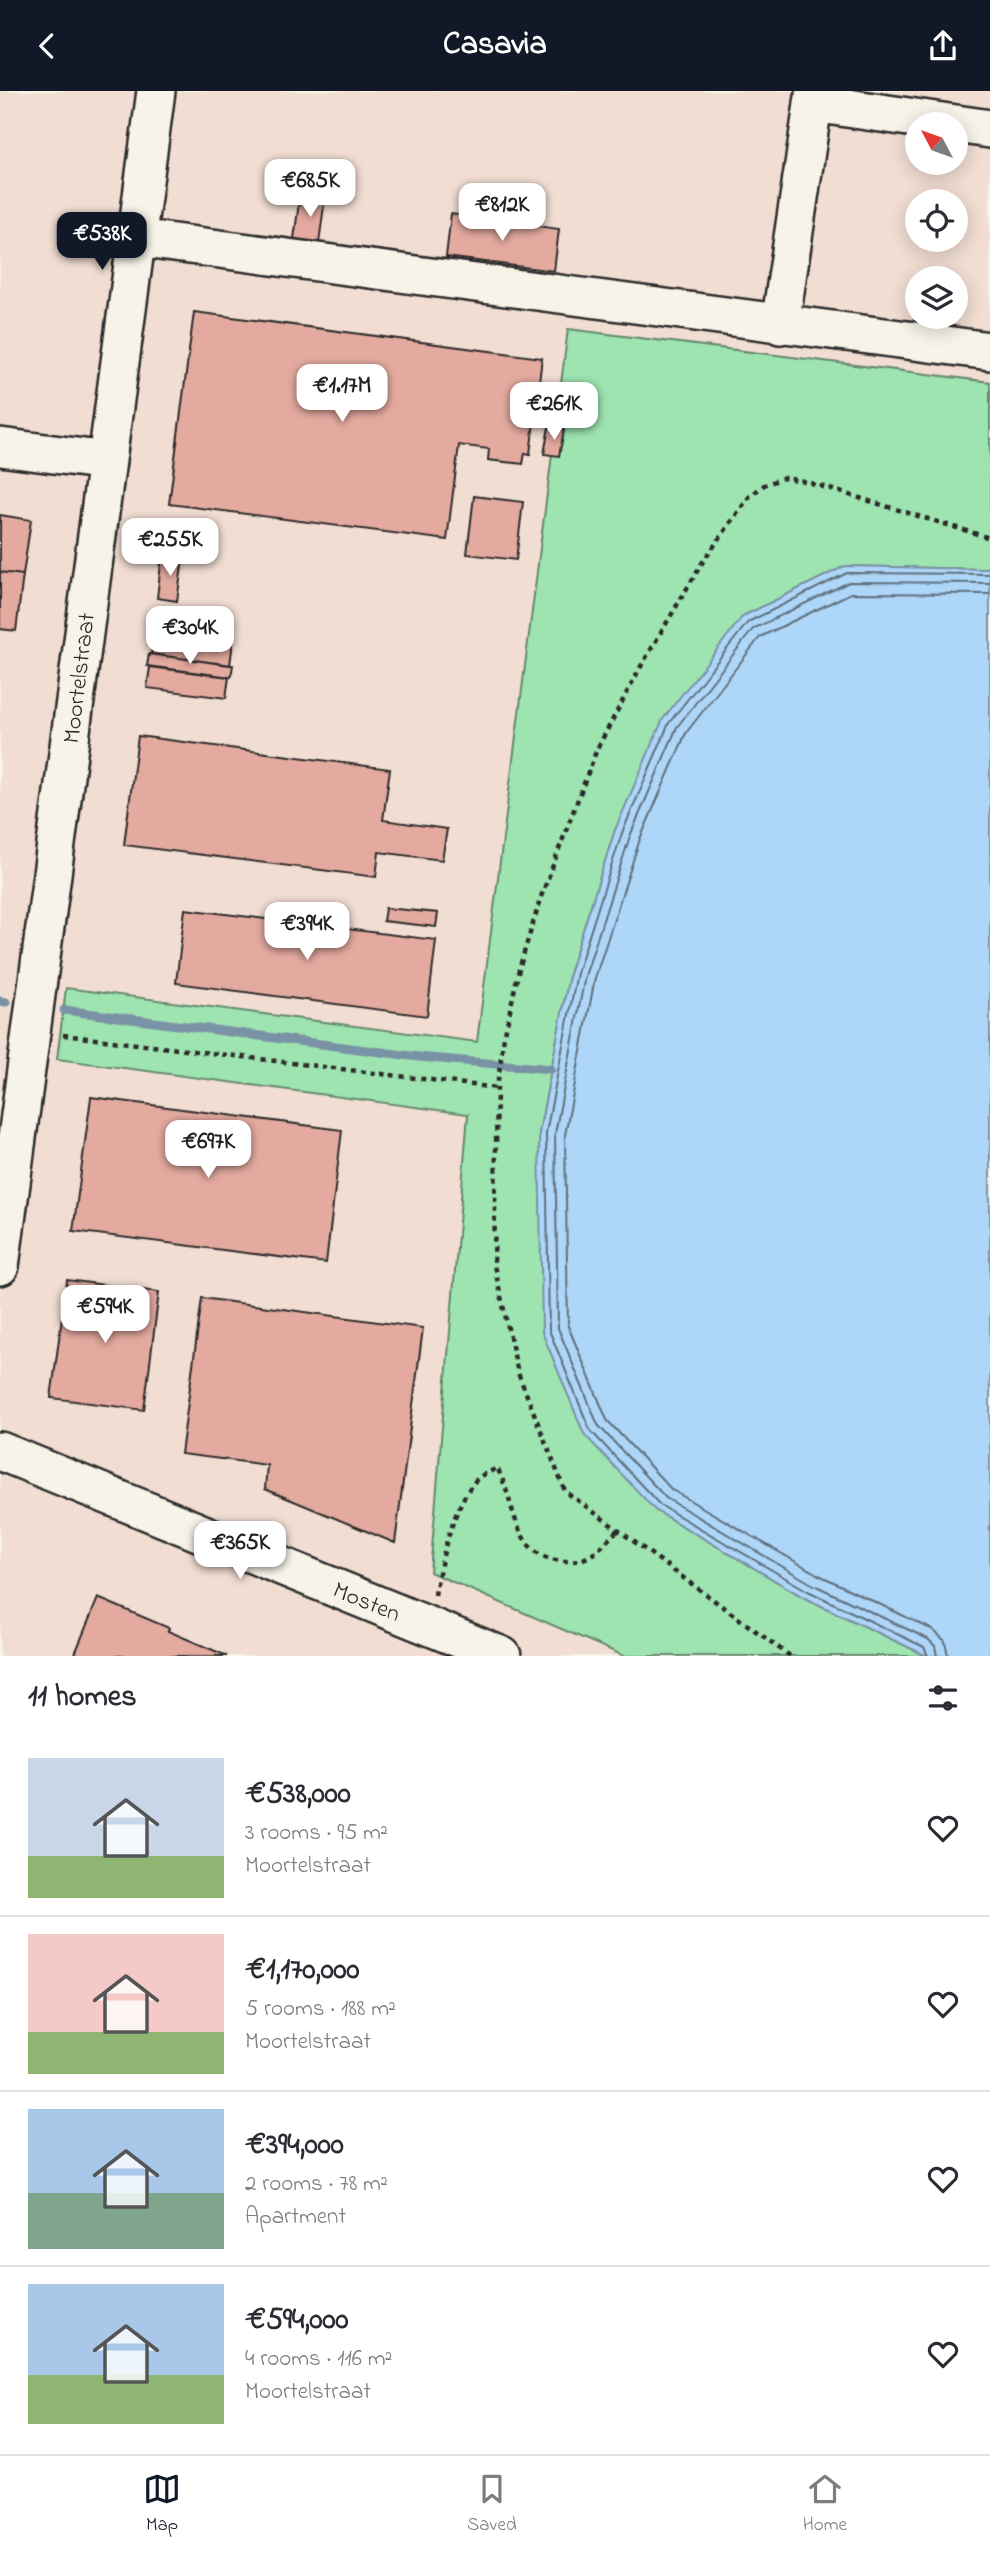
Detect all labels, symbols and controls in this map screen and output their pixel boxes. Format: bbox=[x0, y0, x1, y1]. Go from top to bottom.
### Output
text: Casavia bbox=[443, 22, 547, 69]
icon: back bbox=[28, 27, 66, 65]
icon: share bbox=[924, 27, 962, 65]
north arrow bbox=[905, 112, 968, 175]
map controls bbox=[905, 112, 968, 329]
pin: €685K bbox=[261, 159, 359, 219]
text: €685K bbox=[280, 165, 340, 198]
pin: €812K bbox=[453, 183, 551, 243]
text: €812K bbox=[475, 189, 529, 222]
button: locate bbox=[905, 189, 968, 252]
pin: €538K bbox=[53, 213, 151, 272]
text: €538K bbox=[73, 218, 131, 251]
button: layers bbox=[905, 266, 968, 329]
pin: €1.17M bbox=[285, 365, 399, 424]
text: €1.17M bbox=[313, 370, 371, 403]
pin: €261K bbox=[505, 383, 603, 442]
text: €261K bbox=[526, 388, 582, 421]
pin: €255K bbox=[121, 519, 219, 578]
text: €255K bbox=[138, 524, 202, 557]
pin: €304K bbox=[141, 607, 239, 666]
street label: Moortelstraat bbox=[55, 611, 106, 746]
text: €304K bbox=[162, 612, 218, 645]
pin: €394K bbox=[258, 903, 356, 962]
text: €394K bbox=[280, 908, 334, 941]
pin: €697K bbox=[159, 1121, 257, 1180]
text: €697K bbox=[181, 1126, 235, 1159]
pin: €594K bbox=[56, 1285, 154, 1345]
text: €594K bbox=[77, 1291, 133, 1324]
pin: €365K bbox=[191, 1521, 289, 1581]
text: €365K bbox=[210, 1527, 270, 1560]
street label: Mosten bbox=[327, 1574, 405, 1633]
text: 11 homes bbox=[28, 1676, 136, 1720]
icon: filters bbox=[924, 1679, 962, 1717]
text: €538,000 bbox=[245, 1773, 351, 1817]
icon: home bbox=[84, 1786, 168, 1870]
icon: heart bbox=[924, 1809, 962, 1847]
text: 3 rooms · 95 m² bbox=[245, 1817, 388, 1850]
text: Moortelstraat bbox=[245, 1850, 371, 1883]
text: €1,170,000 bbox=[245, 1949, 360, 1993]
icon: home bbox=[84, 1962, 168, 2046]
icon: heart bbox=[924, 1985, 962, 2023]
text: 5 rooms · 188 m² bbox=[245, 1993, 396, 2026]
text: Moortelstraat bbox=[245, 2026, 371, 2059]
text: €394,000 bbox=[245, 2124, 344, 2168]
icon: home bbox=[84, 2137, 168, 2221]
icon: heart bbox=[924, 2160, 962, 2198]
text: 2 rooms · 78 m² bbox=[245, 2168, 388, 2201]
text: Apartment bbox=[245, 2201, 346, 2234]
text: €594,000 bbox=[245, 2299, 349, 2343]
icon: home bbox=[84, 2312, 168, 2396]
icon: heart bbox=[924, 2335, 962, 2373]
text: 4 rooms · 116 m² bbox=[245, 2343, 392, 2376]
text: Moortelstraat bbox=[245, 2376, 371, 2409]
tab: Map bbox=[143, 2470, 181, 2539]
tab: Saved bbox=[467, 2470, 517, 2539]
tab: Home bbox=[803, 2470, 847, 2539]

